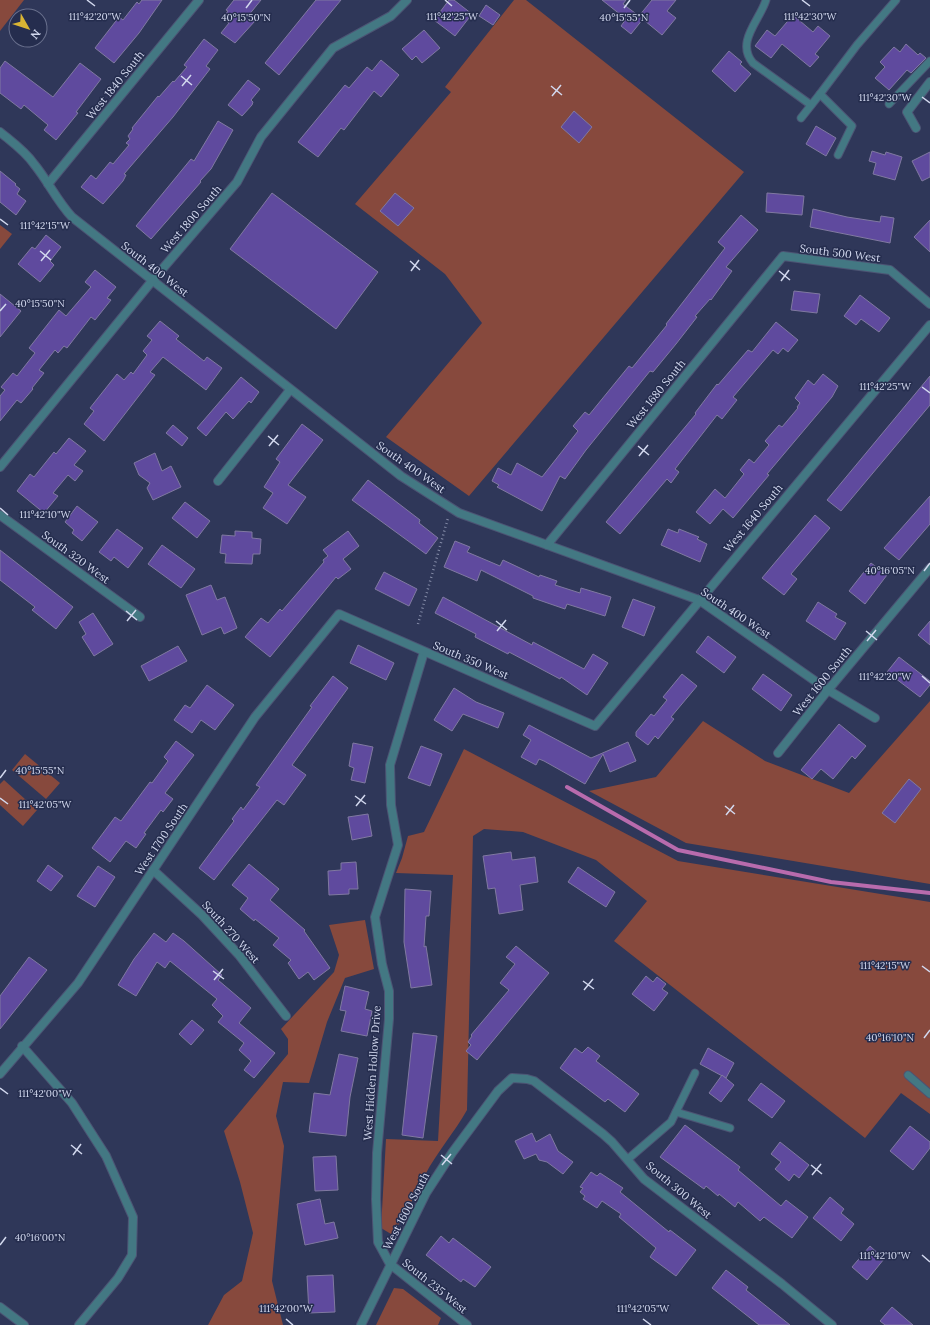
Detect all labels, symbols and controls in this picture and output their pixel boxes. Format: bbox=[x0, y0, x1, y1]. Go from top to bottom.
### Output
north arrow bbox=[8, 8, 48, 48]
text: 111°42'20"W bbox=[69, 10, 122, 23]
text: 111°42'25"W bbox=[426, 10, 479, 23]
text: 111°42'30"W bbox=[784, 10, 837, 23]
text: 40°15'50"N bbox=[221, 11, 271, 24]
text: 40°15'55"N bbox=[600, 11, 649, 24]
text: N bbox=[27, 27, 44, 42]
street label: West 1840 South bbox=[83, 47, 147, 122]
text: 111°42'30"W bbox=[859, 91, 912, 104]
street label: West 1800 South bbox=[158, 182, 225, 256]
text: 111°42'15"W bbox=[20, 219, 71, 232]
street label: South 400 West bbox=[119, 238, 192, 300]
street label: South 500 West bbox=[799, 241, 882, 265]
text: 40°15'50"N bbox=[15, 297, 65, 310]
street label: West 1680 South bbox=[624, 356, 688, 431]
text: 111°42'25"W bbox=[859, 380, 912, 393]
street label: South 400 West bbox=[374, 438, 449, 496]
street label: West 1640 South bbox=[720, 481, 786, 555]
text: 111°42'10"W bbox=[20, 508, 71, 521]
street label: South 320 West bbox=[39, 528, 113, 587]
text: 40°16'05"N bbox=[865, 564, 915, 577]
street label: South 400 West bbox=[698, 584, 774, 642]
street label: South 350 West bbox=[431, 638, 512, 682]
street label: West 1600 South bbox=[790, 643, 855, 719]
text: 111°42'20"W bbox=[859, 670, 912, 683]
text: 40°15'55"N bbox=[16, 764, 65, 777]
text: 111°42'05"W bbox=[19, 798, 72, 811]
street label: West 1700 South bbox=[132, 800, 191, 878]
street label: South 270 West bbox=[199, 898, 263, 967]
text: 111°42'15"W bbox=[860, 959, 911, 972]
street label: West Hidden Hollow Drive bbox=[360, 1005, 384, 1141]
text: 40°16'10"N bbox=[866, 1031, 914, 1044]
text: 111°42'00"W bbox=[18, 1087, 73, 1100]
street label: South 300 West bbox=[643, 1158, 715, 1222]
street label: West 1600 South bbox=[380, 1170, 432, 1252]
text: 40°16'00"N bbox=[15, 1231, 66, 1244]
text: 111°42'10"W bbox=[860, 1249, 911, 1262]
street label: South 235 West bbox=[400, 1256, 471, 1317]
text: 111°42'00"W bbox=[259, 1302, 314, 1315]
text: 111°42'05"W bbox=[617, 1302, 670, 1315]

